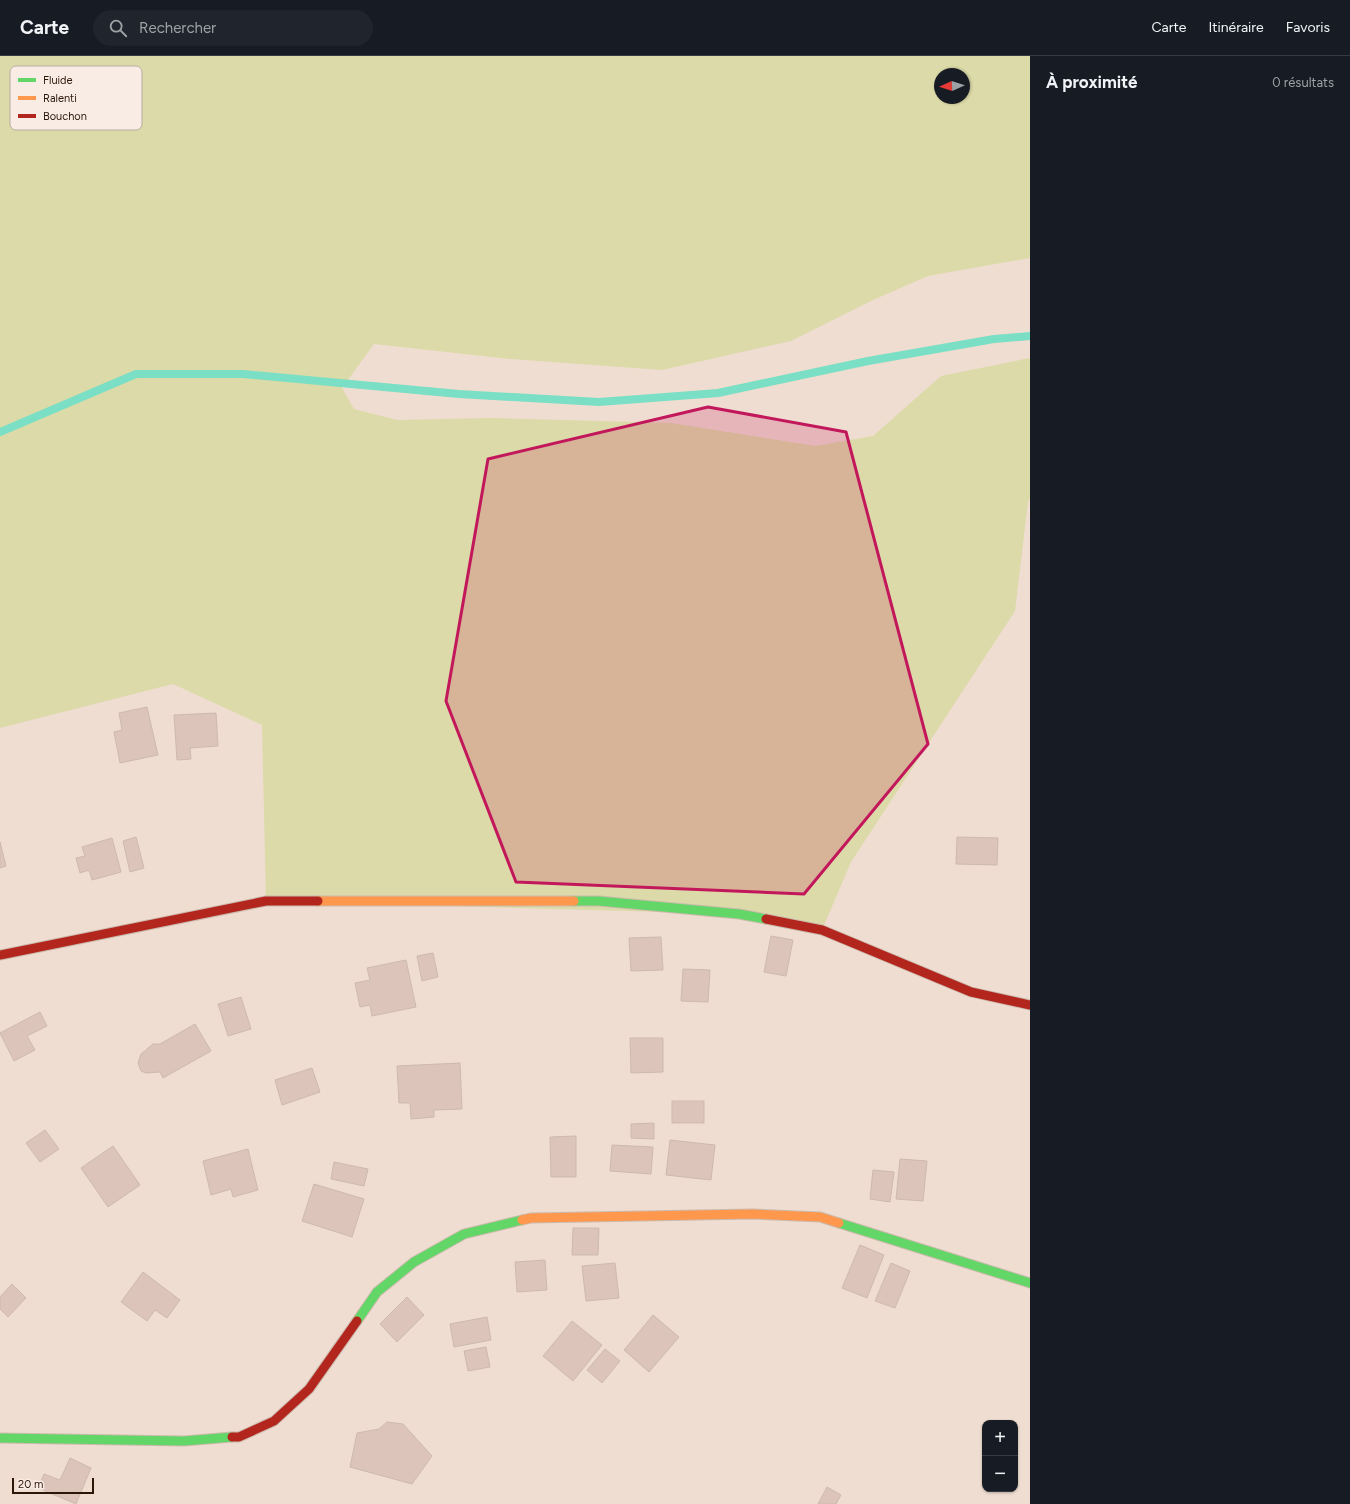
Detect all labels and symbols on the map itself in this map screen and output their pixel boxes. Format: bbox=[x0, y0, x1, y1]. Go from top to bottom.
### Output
legend bbox=[10, 66, 142, 130]
north arrow bbox=[934, 68, 970, 104]
text: Fluide bbox=[43, 74, 73, 87]
text: Ralenti bbox=[43, 92, 77, 105]
text: Bouchon bbox=[43, 110, 87, 123]
scale bar bbox=[12, 1476, 94, 1495]

